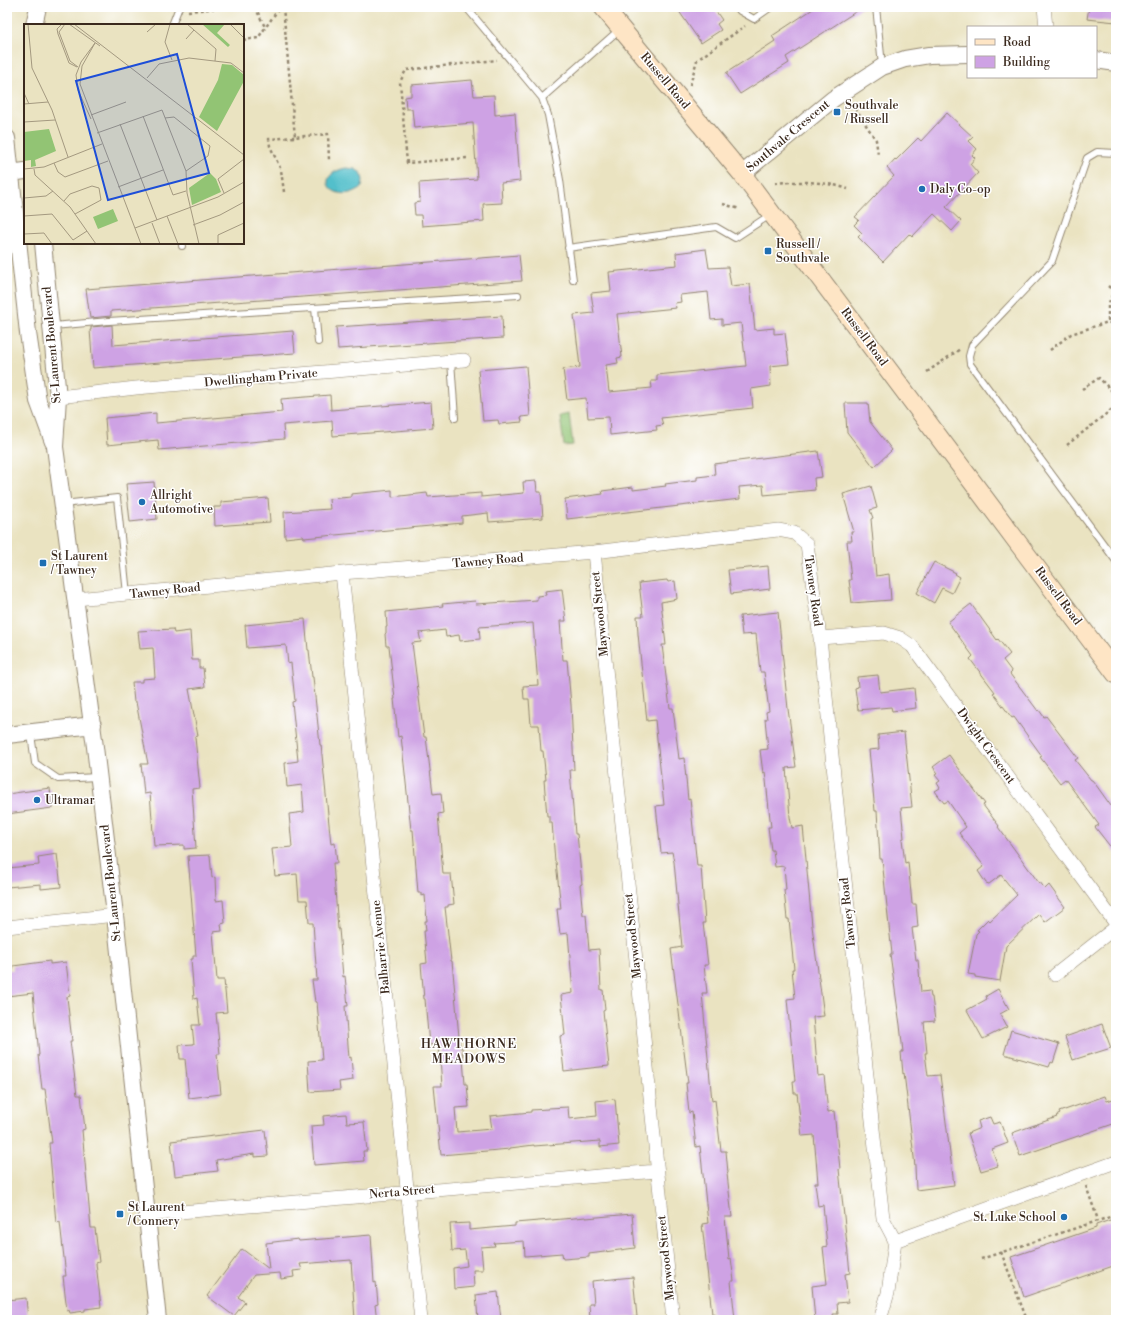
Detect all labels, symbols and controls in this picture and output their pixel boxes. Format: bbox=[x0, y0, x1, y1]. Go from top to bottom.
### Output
inset map bbox=[24, 24, 244, 244]
legend bbox=[967, 26, 1097, 78]
text: Road bbox=[1003, 35, 1031, 50]
street label: Russell Road bbox=[637, 50, 693, 112]
text: Building bbox=[1002, 55, 1051, 70]
street label: Southvale Crescent bbox=[743, 96, 833, 175]
place label: Southvale / Russell bbox=[844, 98, 899, 127]
marker: Southvale / Russell bbox=[832, 107, 842, 117]
place label: Daly Co-op bbox=[930, 182, 991, 197]
marker: Daly Co-op bbox=[917, 184, 927, 194]
place label: Russell / Southvale bbox=[776, 237, 830, 266]
marker: Russell / Southvale bbox=[763, 246, 773, 256]
street label: St-Laurent Boulevard bbox=[39, 286, 65, 404]
street label: Russell Road bbox=[837, 305, 891, 369]
street label: Dwellingham Private bbox=[204, 366, 318, 390]
place label: Allright Automotive bbox=[149, 488, 213, 517]
marker: Allright Automotive bbox=[137, 497, 147, 507]
place label: St Laurent / Tawney bbox=[50, 549, 109, 578]
street label: Tawney Road bbox=[452, 550, 524, 572]
street label: Tawney Road bbox=[801, 555, 825, 628]
marker: St Laurent / Tawney bbox=[38, 558, 48, 568]
street label: Russell Road bbox=[1031, 564, 1085, 628]
street label: Maywood Street bbox=[588, 570, 612, 658]
street label: Tawney Road bbox=[129, 580, 201, 602]
street label: Dwight Crescent bbox=[954, 705, 1019, 787]
place label: Ultramar bbox=[45, 793, 95, 808]
marker: Ultramar bbox=[32, 795, 42, 805]
street label: St-Laurent Boulevard bbox=[97, 824, 125, 942]
street label: Tawney Road bbox=[837, 877, 859, 949]
street label: Maywood Street bbox=[621, 892, 645, 980]
street label: Balharrie Avenue bbox=[369, 899, 393, 996]
district label: HAWTHORNE MEADOWS bbox=[421, 1036, 517, 1067]
street label: Nerta Street bbox=[368, 1182, 436, 1202]
place label: St Laurent / Connery bbox=[127, 1200, 186, 1229]
marker: St Laurent / Connery bbox=[115, 1209, 125, 1219]
place label: St. Luke School bbox=[973, 1210, 1056, 1225]
marker: St. Luke School bbox=[1059, 1212, 1069, 1222]
street label: Maywood Street bbox=[654, 1214, 678, 1302]

